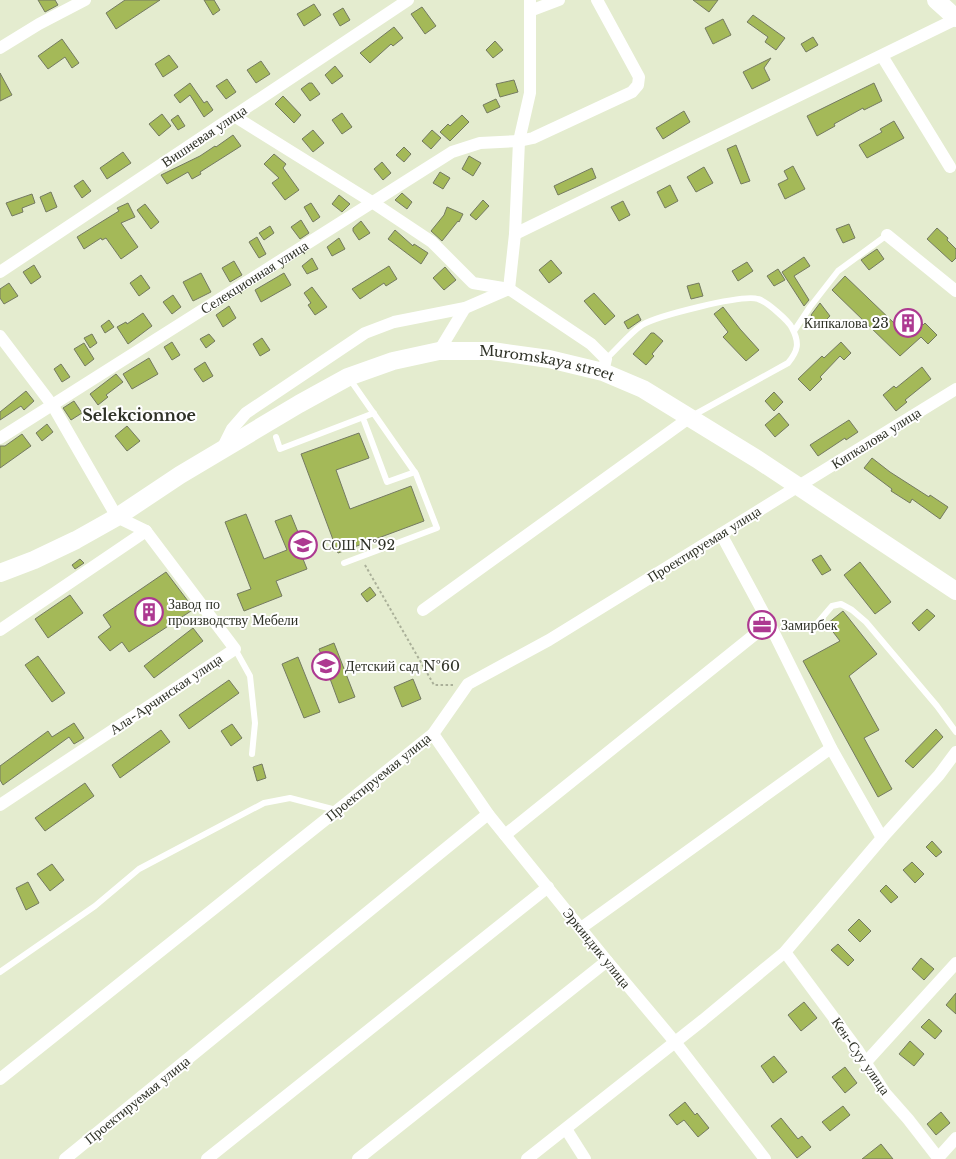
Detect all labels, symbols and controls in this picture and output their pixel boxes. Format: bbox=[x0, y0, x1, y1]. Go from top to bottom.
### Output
street label: Вишневая улица bbox=[158, 100, 251, 171]
street label: Селекционная улица bbox=[197, 236, 312, 318]
building icon: Кипкалова 23 bbox=[893, 308, 923, 338]
place label: Кипкалова 23 bbox=[804, 314, 889, 332]
street label: Muromskaya street bbox=[479, 342, 618, 385]
street label: Кипкалова улица bbox=[828, 403, 925, 473]
district label: Selekcionnoe bbox=[82, 405, 196, 425]
street label: Проектируемая улица bbox=[644, 501, 765, 586]
school or university icon: СОШ №92 bbox=[288, 530, 318, 560]
place label: СОШ №92 bbox=[322, 536, 395, 554]
place label: Завод по производству Мебели bbox=[168, 595, 299, 629]
building icon: Завод по производству Мебели bbox=[134, 597, 164, 627]
office icon: Замирбек bbox=[747, 610, 777, 640]
place label: Замирбек bbox=[781, 616, 838, 634]
street label: Ала-Арчинская улица bbox=[106, 649, 227, 739]
school or university icon: Детский сад №60 bbox=[311, 651, 341, 681]
place label: Детский сад №60 bbox=[345, 657, 460, 675]
street label: Проектируемая улица bbox=[322, 728, 435, 825]
street label: Эркиндик улица bbox=[559, 904, 635, 992]
street label: Кен-Суу улица bbox=[828, 1014, 895, 1099]
street label: Проектируемая улица bbox=[81, 1051, 194, 1148]

